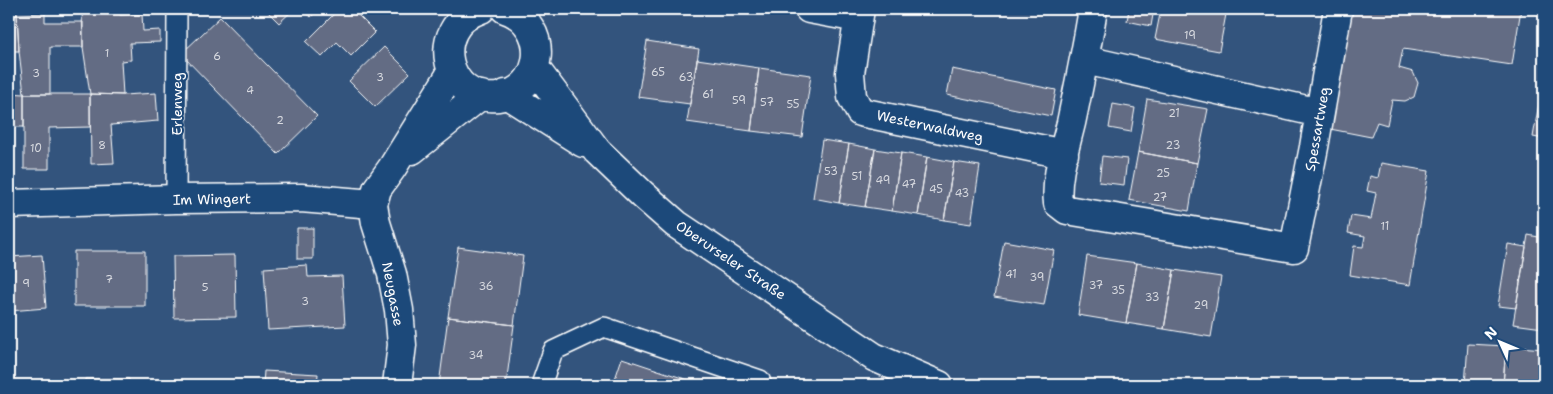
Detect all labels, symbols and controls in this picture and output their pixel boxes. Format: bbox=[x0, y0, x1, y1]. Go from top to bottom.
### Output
house number: 19 bbox=[1184, 28, 1196, 43]
house number: 1 bbox=[105, 46, 109, 61]
house number: 6 bbox=[213, 49, 221, 64]
house number: 65 bbox=[651, 65, 665, 80]
house number: 3 bbox=[32, 66, 40, 81]
house number: 3 bbox=[376, 70, 384, 85]
house number: 63 bbox=[679, 70, 693, 85]
street label: Erlenweg bbox=[168, 72, 186, 136]
house number: 4 bbox=[246, 83, 254, 98]
street label: Spessartweg bbox=[1301, 85, 1333, 173]
house number: 61 bbox=[702, 87, 714, 102]
house number: 59 bbox=[732, 93, 746, 108]
house number: 57 bbox=[760, 95, 774, 110]
house number: 55 bbox=[786, 97, 800, 112]
street label: Westerwaldweg bbox=[875, 106, 985, 146]
house number: 21 bbox=[1168, 106, 1180, 121]
house number: 2 bbox=[276, 113, 284, 128]
house number: 8 bbox=[98, 138, 106, 153]
house number: 23 bbox=[1166, 138, 1180, 153]
house number: 10 bbox=[30, 141, 42, 156]
house number: 53 bbox=[824, 164, 838, 179]
house number: 25 bbox=[1156, 166, 1170, 181]
house number: 51 bbox=[852, 169, 862, 184]
house number: 49 bbox=[876, 173, 890, 188]
house number: 47 bbox=[902, 177, 917, 192]
house number: 45 bbox=[929, 182, 943, 197]
house number: 43 bbox=[955, 186, 969, 201]
street label: Im Wingert bbox=[173, 189, 251, 209]
house number: 27 bbox=[1153, 190, 1168, 205]
street label: Oberurseler Straße bbox=[672, 216, 790, 304]
house number: 11 bbox=[1381, 219, 1389, 234]
street label: Neugasse bbox=[378, 260, 408, 328]
house number: 41 bbox=[1005, 267, 1017, 282]
house number: 39 bbox=[1030, 270, 1044, 285]
house number: 7 bbox=[105, 272, 113, 287]
house number: 9 bbox=[22, 276, 30, 291]
house number: 37 bbox=[1089, 278, 1104, 293]
house number: 36 bbox=[478, 279, 494, 294]
house number: 5 bbox=[202, 280, 209, 295]
house number: 35 bbox=[1111, 283, 1125, 298]
house number: 33 bbox=[1145, 290, 1159, 305]
house number: 3 bbox=[301, 294, 309, 309]
house number: 29 bbox=[1194, 298, 1208, 313]
north arrow bbox=[1476, 316, 1526, 366]
text: N bbox=[1480, 323, 1501, 343]
house number: 34 bbox=[469, 348, 484, 363]

